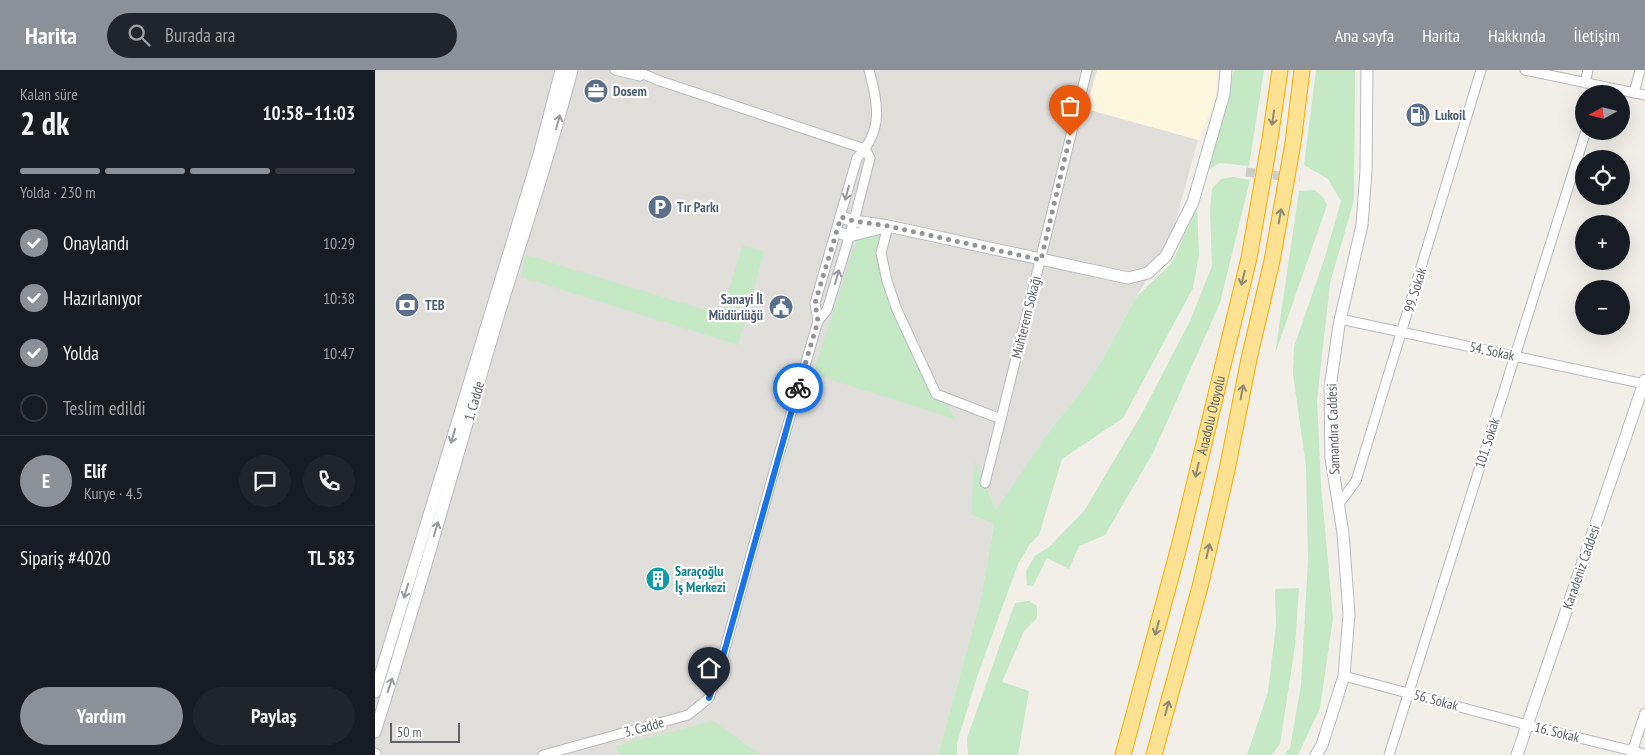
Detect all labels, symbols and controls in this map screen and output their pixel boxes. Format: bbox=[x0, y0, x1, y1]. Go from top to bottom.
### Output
search box bbox=[107, 13, 457, 58]
text: Harita bbox=[25, 20, 77, 51]
icon: search bbox=[125, 21, 153, 49]
text: Burada ara bbox=[165, 23, 235, 47]
text: Ana sayfa bbox=[1335, 24, 1394, 47]
text: Harita bbox=[1422, 24, 1460, 47]
text: Hakkında bbox=[1488, 24, 1546, 47]
text: İletişim bbox=[1574, 24, 1620, 47]
office icon: Dosem bbox=[583, 78, 609, 104]
place label: Dosem bbox=[613, 82, 647, 100]
text: Kalan süre bbox=[20, 84, 78, 104]
pin bbox=[1049, 85, 1091, 136]
north arrow bbox=[1575, 85, 1630, 140]
map controls bbox=[1575, 85, 1630, 335]
icon: bag bbox=[1056, 92, 1084, 120]
text: 10:58–11:03 bbox=[262, 101, 355, 125]
text: 2 dk bbox=[20, 102, 69, 144]
fuel station icon: Lukoil bbox=[1405, 102, 1431, 128]
place label: Lukoil bbox=[1435, 106, 1466, 124]
one-way arrow bbox=[1268, 110, 1278, 126]
one-way arrow bbox=[554, 115, 564, 131]
button: locate bbox=[1575, 150, 1630, 205]
text: Yolda · 230 m bbox=[20, 182, 96, 202]
one-way arrow bbox=[842, 185, 851, 201]
parking icon: Tır Parkı bbox=[647, 194, 673, 220]
place label: Tır Parkı bbox=[677, 198, 719, 216]
one-way arrow bbox=[1275, 208, 1285, 224]
button: + bbox=[1575, 215, 1630, 270]
icon: check bbox=[20, 229, 48, 257]
text: Onaylandı bbox=[63, 231, 129, 255]
text: 10:29 bbox=[323, 233, 355, 253]
street label: 99. Sokak bbox=[1400, 265, 1430, 314]
one-way arrow bbox=[832, 269, 842, 285]
one-way arrow bbox=[1238, 270, 1248, 286]
street label: Muhterem Sokağı bbox=[1007, 274, 1045, 360]
button: − bbox=[1575, 280, 1630, 335]
icon: check bbox=[20, 284, 48, 312]
text: Hazırlanıyor bbox=[63, 286, 142, 310]
text: 10:38 bbox=[323, 288, 355, 308]
place label: Sanayi İl Müdürlüğü bbox=[709, 290, 764, 324]
bank icon: TEB bbox=[394, 292, 420, 318]
public building icon: Sanayi İl Müdürlüğü bbox=[768, 294, 794, 320]
place label: TEB bbox=[425, 296, 445, 314]
street label: 54. Sokak bbox=[1468, 337, 1517, 365]
icon: check bbox=[20, 339, 48, 367]
text: Yolda bbox=[63, 341, 99, 365]
text: 10:47 bbox=[323, 343, 355, 363]
courier bbox=[773, 363, 823, 413]
icon: bike bbox=[784, 374, 812, 402]
street label: Anadolu Otoyolu bbox=[1193, 374, 1229, 457]
street label: 1. Cadde bbox=[460, 379, 488, 423]
street label: Samandıra Caddesi bbox=[1322, 383, 1344, 475]
one-way arrow bbox=[1238, 384, 1247, 400]
text: Teslim edildi bbox=[63, 396, 146, 420]
street label: 101. Sokak bbox=[1470, 415, 1504, 470]
one-way arrow bbox=[448, 427, 458, 443]
button: chat bbox=[239, 455, 291, 507]
button: phone bbox=[303, 455, 355, 507]
text: Elif bbox=[84, 459, 106, 483]
one-way arrow bbox=[1192, 462, 1202, 478]
text: E bbox=[42, 469, 50, 493]
text: Kurye · 4.5 bbox=[84, 483, 143, 503]
one-way arrow bbox=[432, 522, 441, 538]
street label: Karadeniz Caddesi bbox=[1558, 523, 1604, 611]
one-way arrow bbox=[1204, 543, 1213, 559]
text: Sipariş #4020 bbox=[20, 546, 111, 570]
text: TL 583 bbox=[308, 546, 355, 570]
place label: Saraçoğlu İş Merkezi bbox=[675, 562, 726, 596]
building icon: Saraçoğlu İş Merkezi bbox=[645, 566, 671, 592]
one-way arrow bbox=[400, 583, 410, 599]
one-way arrow bbox=[1152, 619, 1161, 635]
pin bbox=[688, 647, 730, 698]
icon: home bbox=[695, 654, 723, 682]
one-way arrow bbox=[386, 678, 395, 694]
street label: 56. Sokak bbox=[1412, 685, 1461, 715]
button: Yardım bbox=[20, 687, 183, 745]
button: Paylaş bbox=[193, 687, 355, 745]
one-way arrow bbox=[1162, 700, 1172, 716]
street label: 3. Cadde bbox=[622, 713, 666, 741]
street label: 16. Sokak bbox=[1533, 718, 1582, 746]
scale bar bbox=[390, 720, 460, 743]
text: 50 m bbox=[397, 723, 422, 741]

